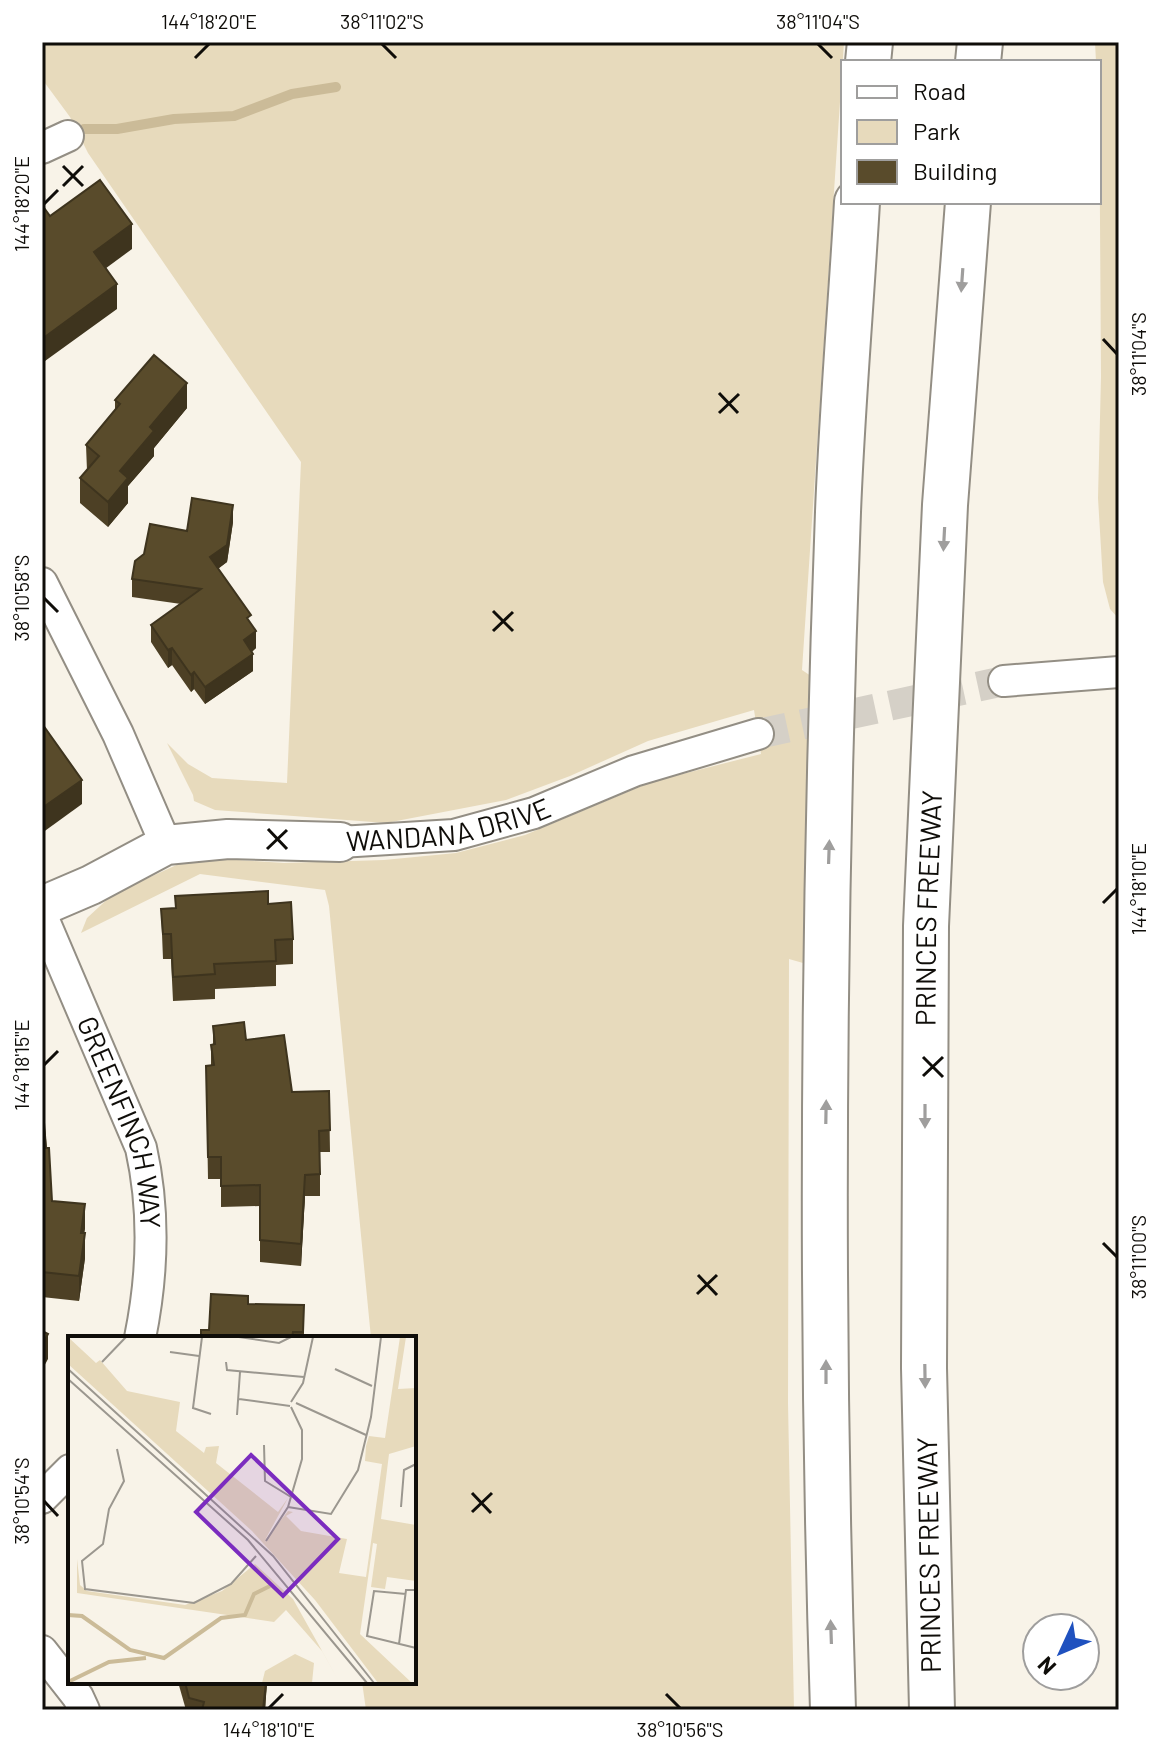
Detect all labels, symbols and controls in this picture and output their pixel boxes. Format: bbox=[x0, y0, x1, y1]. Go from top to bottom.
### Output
text: 144°18'20"E bbox=[161, 9, 257, 33]
text: 38°11'02"S bbox=[340, 9, 424, 33]
text: 38°11'04"S bbox=[776, 9, 860, 33]
legend bbox=[841, 60, 1101, 204]
text: Road bbox=[913, 76, 966, 105]
text: Park bbox=[913, 116, 960, 145]
text: 144°18'20"E bbox=[9, 156, 33, 252]
text: Building bbox=[913, 156, 997, 185]
one-way arrow bbox=[955, 268, 968, 293]
text: 38°11'04"S bbox=[1126, 312, 1150, 396]
one-way arrow bbox=[937, 527, 950, 552]
text: 38°10'58"S bbox=[9, 555, 33, 641]
street label: PRINCES FREEWAY bbox=[908, 789, 948, 1026]
street label: WANDANA DRIVE bbox=[345, 790, 555, 858]
one-way arrow bbox=[823, 839, 835, 864]
text: 144°18'10"E bbox=[1126, 843, 1150, 935]
street label: GREENFINCH WAY bbox=[71, 1011, 169, 1229]
text: 144°18'15"E bbox=[9, 1019, 33, 1111]
one-way arrow bbox=[820, 1099, 832, 1124]
one-way arrow bbox=[919, 1104, 931, 1129]
text: 38°11'00"S bbox=[1126, 1215, 1150, 1299]
inset map bbox=[68, 1336, 416, 1684]
one-way arrow bbox=[820, 1359, 832, 1384]
one-way arrow bbox=[918, 1364, 931, 1389]
street label: PRINCES FREEWAY bbox=[909, 1437, 947, 1673]
text: 38°10'54"S bbox=[9, 1457, 33, 1545]
north arrow bbox=[1021, 1612, 1101, 1692]
one-way arrow bbox=[824, 1619, 837, 1644]
text: N bbox=[1031, 1652, 1060, 1681]
text: 144°18'10"E bbox=[223, 1717, 315, 1741]
text: 38°10'56"S bbox=[637, 1717, 723, 1741]

